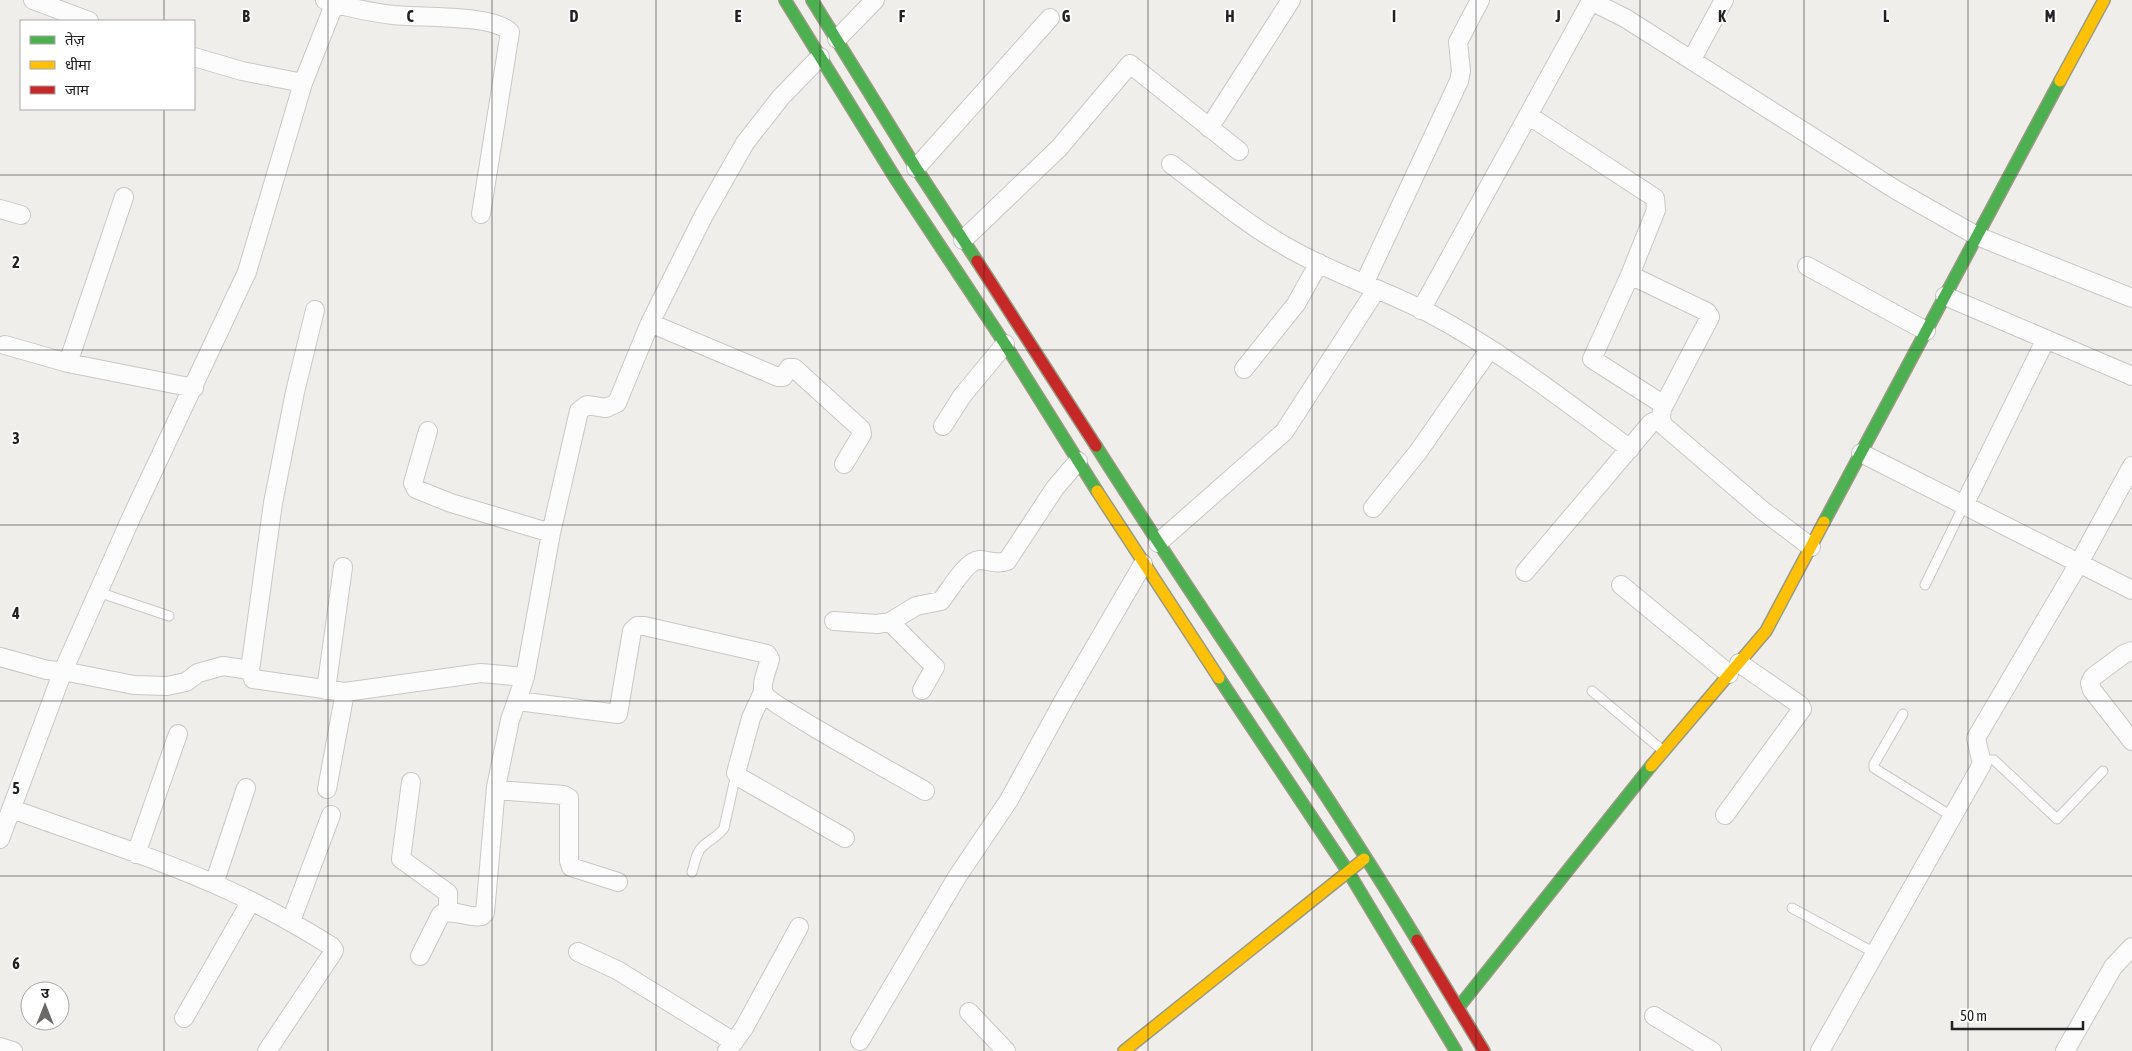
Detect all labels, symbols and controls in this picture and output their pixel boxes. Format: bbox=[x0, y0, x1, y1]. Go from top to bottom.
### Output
text: B bbox=[242, 7, 250, 25]
text: C bbox=[406, 7, 414, 25]
text: D bbox=[570, 7, 579, 25]
text: E bbox=[735, 7, 742, 25]
text: F bbox=[899, 7, 906, 25]
text: G bbox=[1062, 7, 1071, 25]
text: H bbox=[1225, 7, 1235, 25]
text: I bbox=[1392, 7, 1396, 25]
text: J bbox=[1554, 7, 1561, 25]
text: K bbox=[1718, 7, 1726, 25]
text: L bbox=[1883, 7, 1890, 25]
text: M bbox=[2045, 7, 2055, 25]
legend bbox=[20, 20, 195, 110]
text: तेज़ bbox=[65, 31, 86, 48]
text: धीमा bbox=[65, 56, 92, 73]
text: जाम bbox=[65, 81, 90, 98]
text: 2 bbox=[12, 253, 20, 271]
text: 3 bbox=[12, 429, 20, 447]
text: 4 bbox=[11, 604, 20, 622]
text: 5 bbox=[12, 779, 20, 797]
text: 6 bbox=[12, 954, 20, 972]
north arrow bbox=[20, 981, 70, 1031]
text: उ bbox=[41, 985, 50, 1001]
scale bar bbox=[1952, 998, 2083, 1030]
text: 50 m bbox=[1960, 1007, 1987, 1024]

